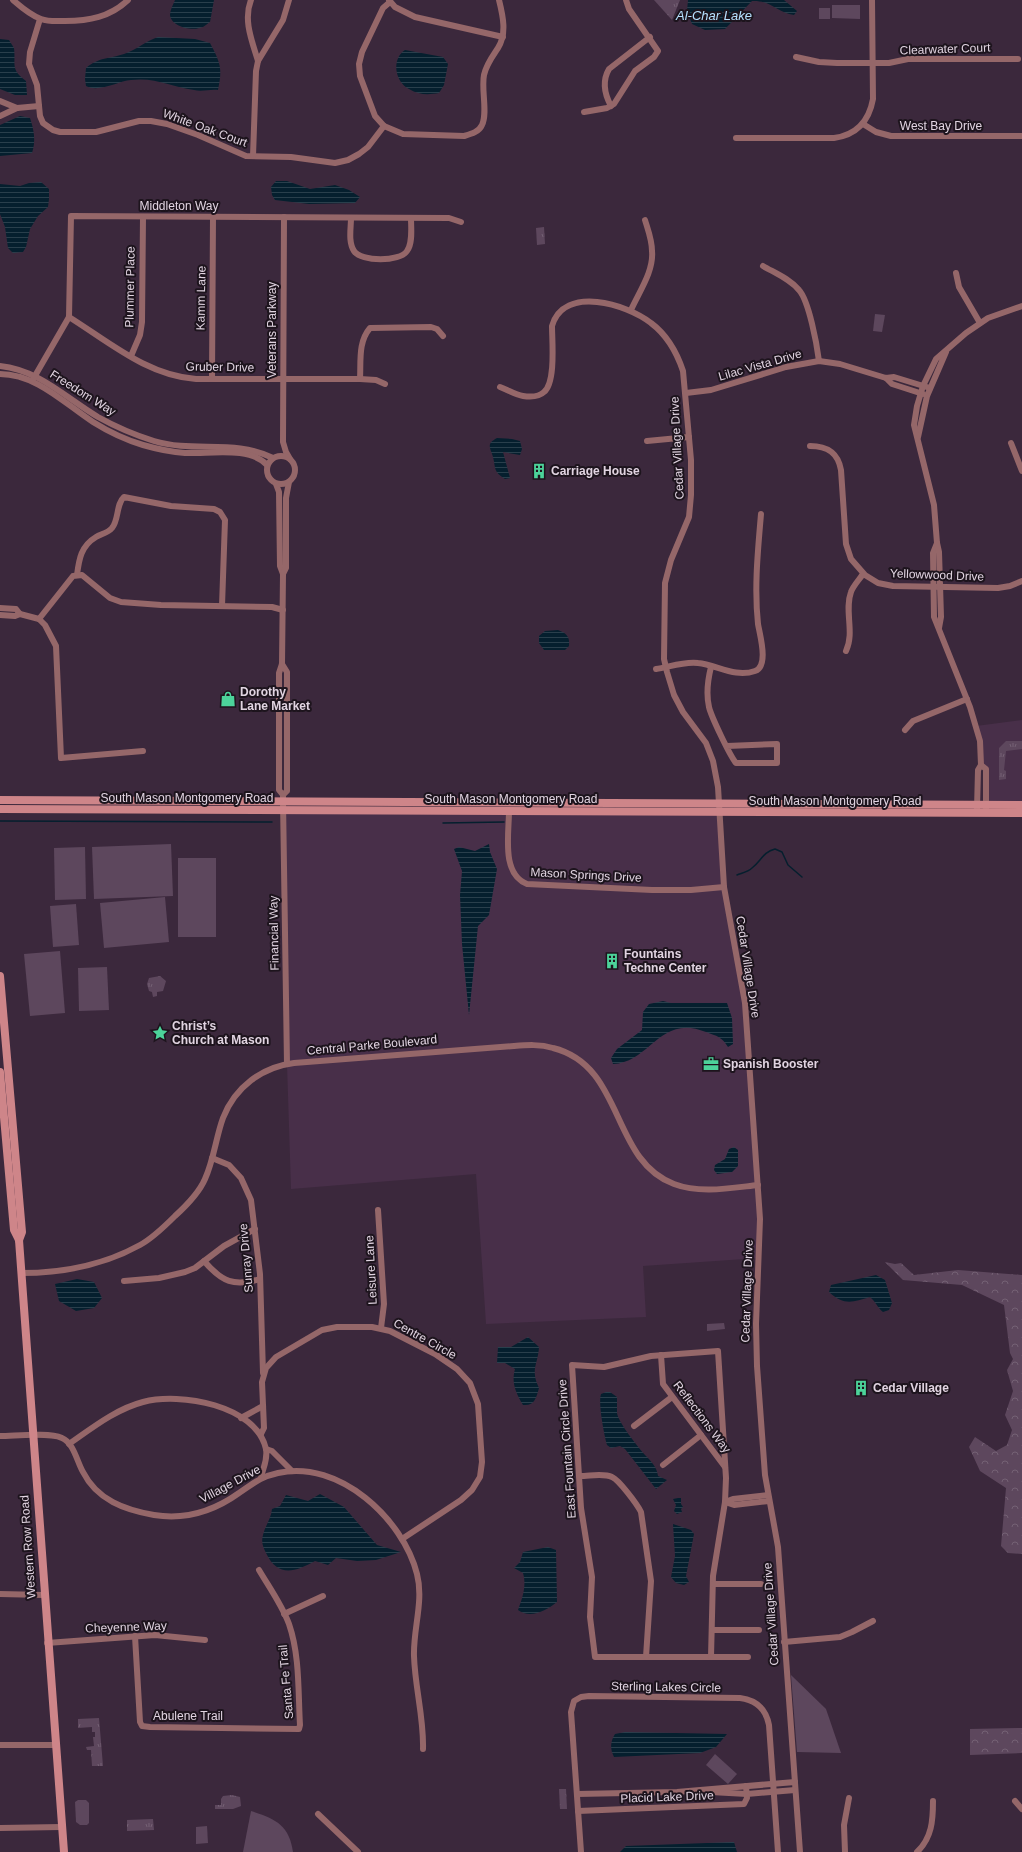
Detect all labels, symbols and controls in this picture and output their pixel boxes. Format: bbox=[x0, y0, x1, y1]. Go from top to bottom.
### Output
water label: Al-Char Lake bbox=[675, 8, 752, 23]
street label: Clearwater Court bbox=[899, 40, 991, 58]
street label: White Oak Court bbox=[161, 106, 250, 150]
street label: West Bay Drive bbox=[900, 119, 983, 133]
street label: Middleton Way bbox=[140, 199, 218, 213]
street label: Plummer Place bbox=[122, 246, 138, 328]
street label: Kamm Lane bbox=[193, 265, 209, 330]
street label: Veterans Parkway bbox=[265, 282, 279, 378]
street label: Lilac Vista Drive bbox=[717, 346, 803, 384]
street label: Gruber Drive bbox=[186, 359, 255, 375]
street label: Freedom Way bbox=[48, 367, 118, 419]
street label: Cedar Village Drive bbox=[667, 396, 687, 500]
building icon: Carriage House bbox=[530, 462, 548, 480]
place label: Carriage House bbox=[551, 464, 640, 478]
street label: Yellowwood Drive bbox=[890, 566, 985, 584]
place label: Dorothy Lane Market bbox=[240, 685, 310, 713]
shop icon: Dorothy Lane Market bbox=[219, 690, 237, 708]
street label: South Mason Montgomery Road bbox=[101, 791, 273, 805]
street label: South Mason Montgomery Road bbox=[425, 792, 597, 806]
street label: South Mason Montgomery Road bbox=[749, 794, 921, 808]
street label: Mason Springs Drive bbox=[530, 865, 642, 885]
street label: Financial Way bbox=[266, 895, 282, 971]
street label: Cedar Village Drive bbox=[733, 915, 763, 1019]
place label: Fountains Techne Center bbox=[624, 947, 707, 975]
building icon: Fountains Techne Center bbox=[603, 952, 621, 970]
place label: Christ’s Church at Mason bbox=[172, 1019, 269, 1047]
place icon: Christ’s Church at Mason bbox=[151, 1024, 169, 1042]
street label: Central Parke Boulevard bbox=[306, 1032, 438, 1058]
office icon: Spanish Booster bbox=[702, 1055, 720, 1073]
place label: Spanish Booster bbox=[723, 1057, 819, 1071]
street label: Sunray Drive bbox=[236, 1223, 256, 1293]
street label: Leisure Lane bbox=[362, 1235, 380, 1305]
street label: Cedar Village Drive bbox=[738, 1239, 756, 1343]
street label: Centre Circle bbox=[391, 1316, 459, 1362]
street label: Reflections Way bbox=[670, 1378, 734, 1456]
street label: East Fountain Circle Drive bbox=[555, 1379, 579, 1519]
building icon: Cedar Village bbox=[852, 1379, 870, 1397]
place label: Cedar Village bbox=[873, 1381, 949, 1395]
street label: Village Drive bbox=[197, 1462, 263, 1506]
street label: Western Row Road bbox=[17, 1495, 39, 1599]
street label: Cedar Village Drive bbox=[760, 1562, 782, 1666]
street label: Cheyenne Way bbox=[85, 1619, 167, 1635]
street label: Santa Fe Trail bbox=[276, 1644, 296, 1720]
street label: Sterling Lakes Circle bbox=[611, 1679, 721, 1695]
street label: Abulene Trail bbox=[153, 1709, 223, 1723]
street label: Placid Lake Drive bbox=[620, 1788, 714, 1806]

